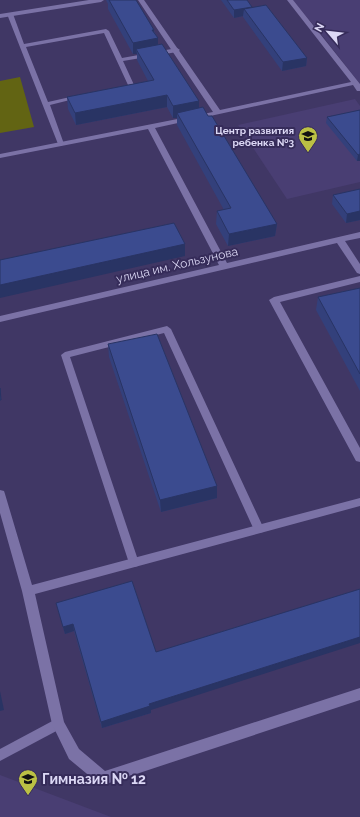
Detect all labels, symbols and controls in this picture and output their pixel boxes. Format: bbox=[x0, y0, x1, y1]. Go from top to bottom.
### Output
north arrow bbox=[308, 12, 348, 52]
text: N bbox=[312, 21, 327, 34]
place label: Центр развития ребенка №3 bbox=[215, 125, 294, 148]
school or university icon: Центр развития ребенка №3 bbox=[297, 125, 319, 153]
street label: улица им. Хользунова bbox=[115, 244, 239, 286]
school or university icon: Гимназия № 12 bbox=[17, 768, 39, 796]
place label: Гимназия № 12 bbox=[42, 771, 146, 787]

